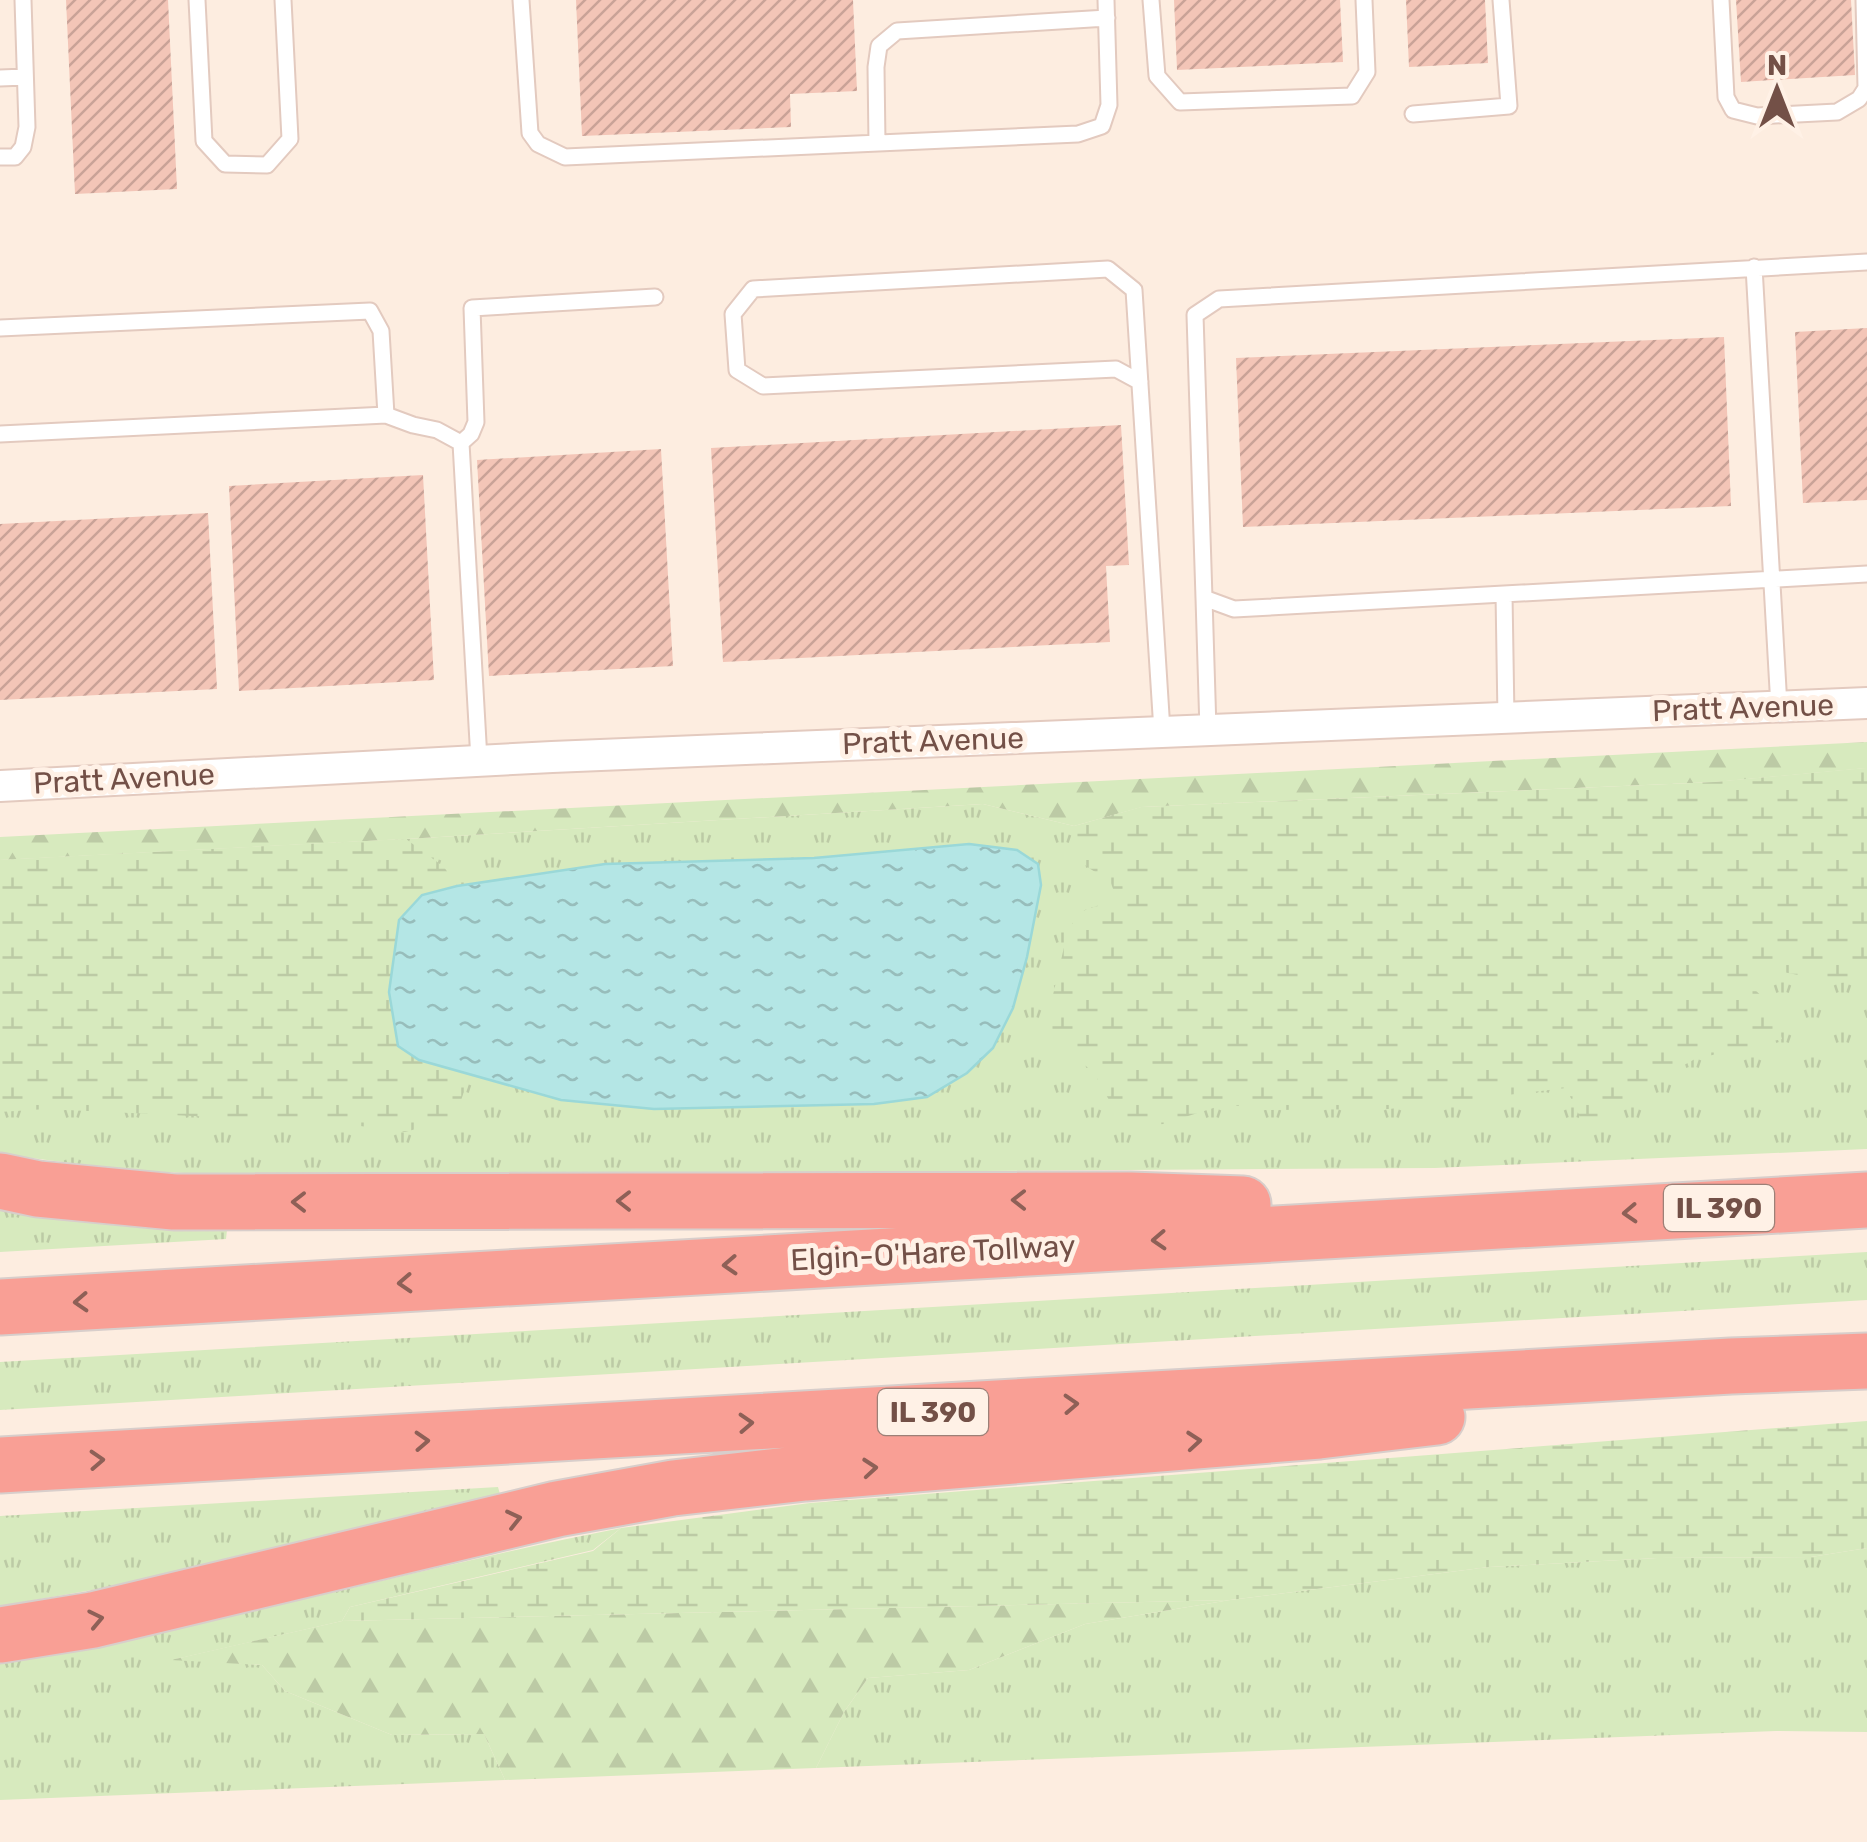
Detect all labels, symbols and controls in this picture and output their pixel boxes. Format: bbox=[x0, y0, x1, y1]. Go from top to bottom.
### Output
north arrow bbox=[1727, 40, 1827, 140]
text: N bbox=[1767, 49, 1787, 82]
street label: Pratt Avenue bbox=[1651, 687, 1835, 729]
street label: Pratt Avenue bbox=[841, 720, 1025, 762]
street label: Pratt Avenue bbox=[32, 756, 216, 802]
road number: IL 390 bbox=[1664, 1185, 1774, 1231]
one-way arrow bbox=[1010, 1189, 1026, 1211]
one-way arrow bbox=[615, 1190, 630, 1212]
one-way arrow bbox=[290, 1191, 306, 1213]
one-way arrow bbox=[1621, 1202, 1637, 1223]
street label: Elgin-O'Hare Tollway bbox=[790, 1228, 1076, 1278]
one-way arrow bbox=[1151, 1229, 1167, 1250]
one-way arrow bbox=[721, 1254, 737, 1275]
one-way arrow bbox=[397, 1273, 413, 1294]
one-way arrow bbox=[73, 1291, 89, 1312]
road number: IL 390 bbox=[878, 1389, 988, 1435]
one-way arrow bbox=[1063, 1394, 1079, 1415]
one-way arrow bbox=[739, 1413, 755, 1434]
one-way arrow bbox=[414, 1431, 430, 1452]
one-way arrow bbox=[1187, 1431, 1203, 1453]
one-way arrow bbox=[90, 1450, 106, 1471]
one-way arrow bbox=[863, 1457, 879, 1479]
one-way arrow bbox=[505, 1510, 522, 1531]
one-way arrow bbox=[87, 1609, 104, 1630]

